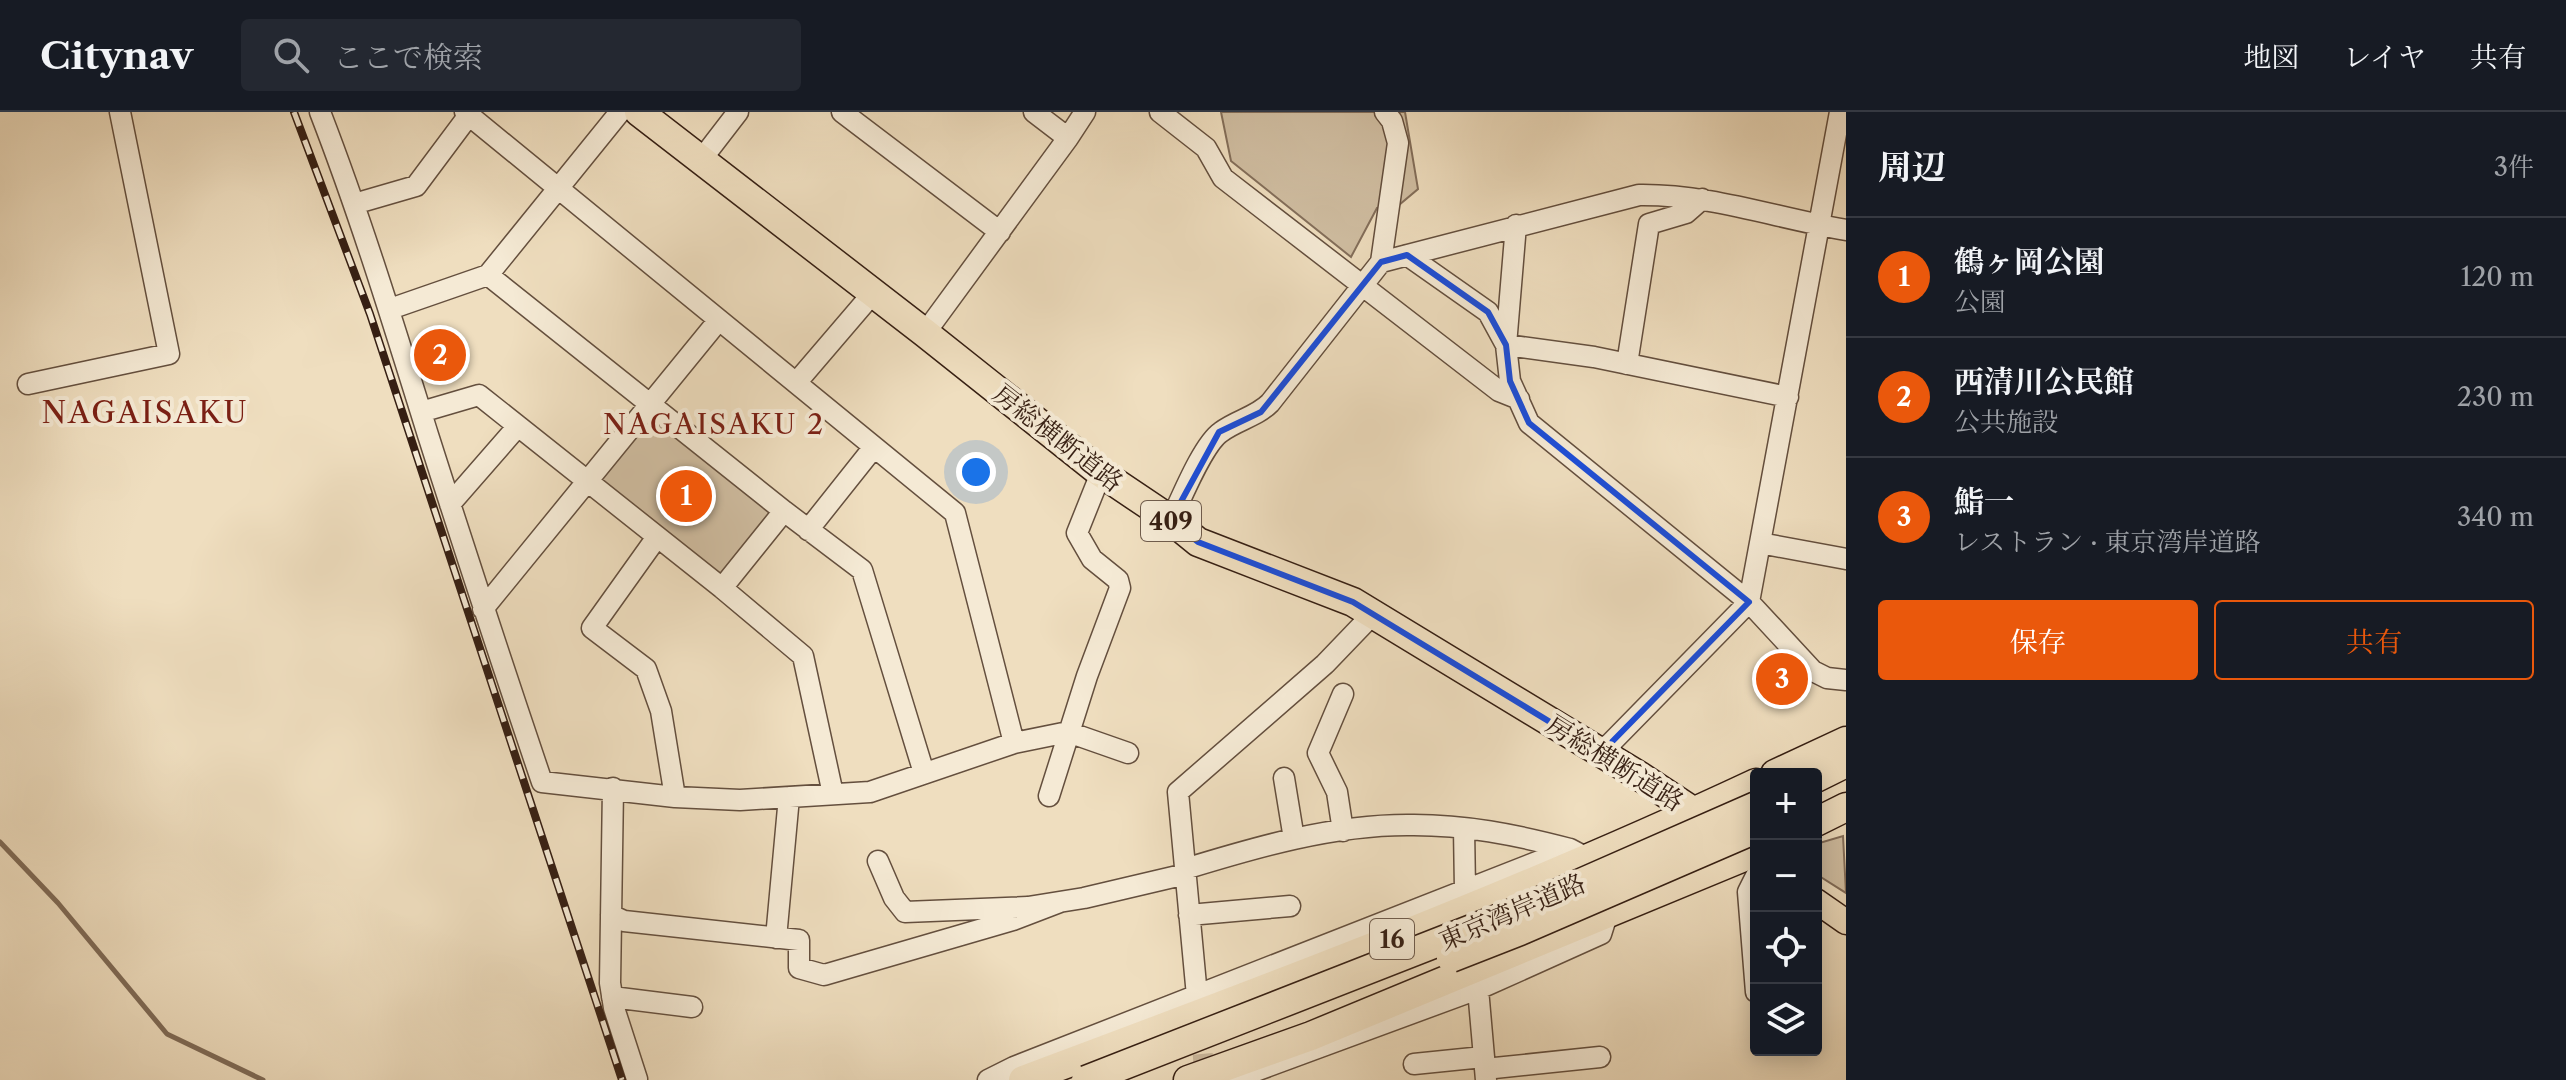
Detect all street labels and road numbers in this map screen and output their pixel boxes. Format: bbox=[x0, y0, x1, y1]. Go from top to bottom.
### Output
street label: 房総横断道路 bbox=[987, 377, 1129, 499]
road number: 409 bbox=[1141, 501, 1201, 541]
street label: 房総横断道路 bbox=[1540, 708, 1690, 818]
street label: 東京湾岸道路 bbox=[1434, 867, 1590, 957]
road number: 16 bbox=[1370, 919, 1414, 959]

